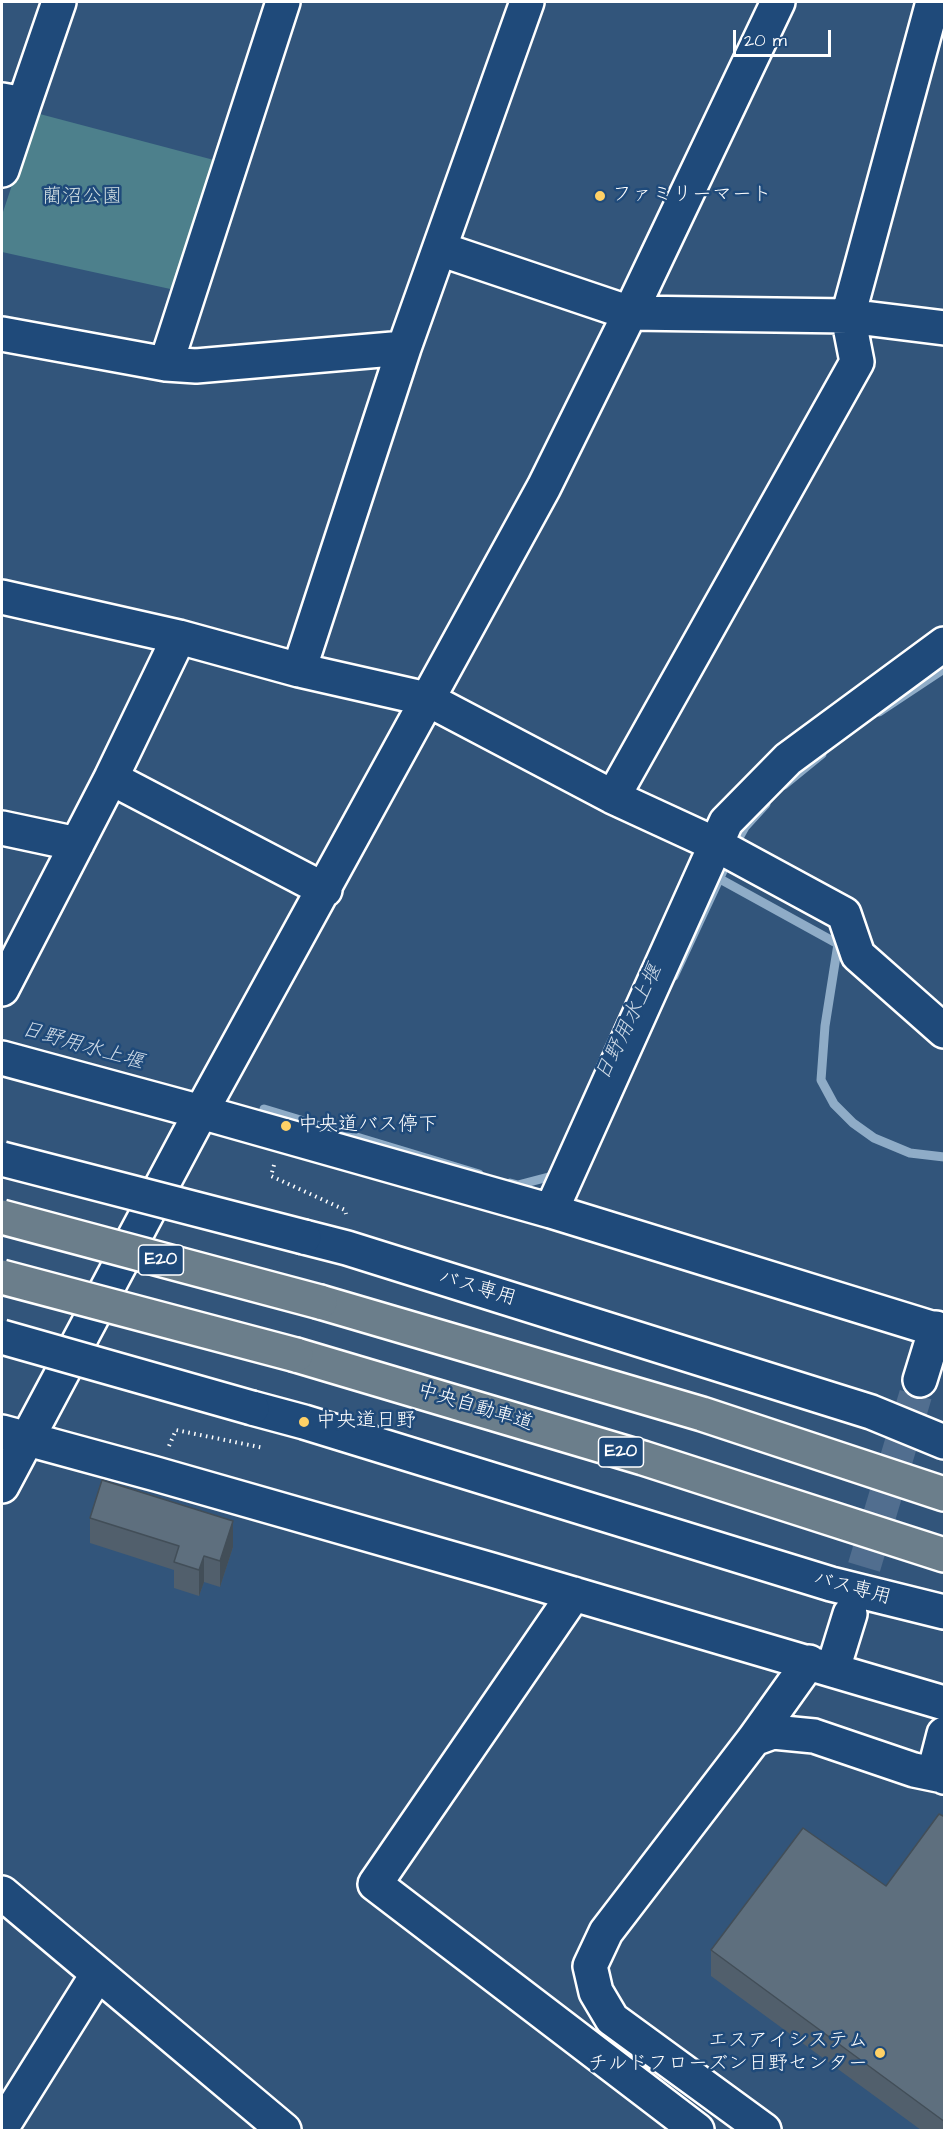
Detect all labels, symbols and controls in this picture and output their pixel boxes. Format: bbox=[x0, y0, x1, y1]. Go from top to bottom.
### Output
scale bar bbox=[736, 18, 834, 56]
text: 20 m bbox=[744, 28, 787, 53]
place label: ファミリーマート bbox=[612, 184, 772, 208]
park label: 藺沼公園 bbox=[42, 186, 122, 210]
marker: ファミリーマート bbox=[593, 189, 607, 203]
water label: 日野用水上堰 bbox=[591, 961, 669, 1085]
water label: 日野用水上堰 bbox=[18, 1018, 146, 1076]
place label: 中央道バス停下 bbox=[298, 1114, 438, 1138]
marker: 中央道バス停下 bbox=[279, 1119, 293, 1133]
road number: E20 bbox=[138, 1245, 184, 1275]
street label: バス専用 bbox=[435, 1266, 519, 1312]
street label: 中央自動車道 bbox=[414, 1379, 536, 1437]
place label: 中央道日野 bbox=[316, 1410, 416, 1434]
marker: 中央道日野 bbox=[297, 1415, 311, 1429]
road number: E20 bbox=[598, 1437, 644, 1467]
street label: バス専用 bbox=[810, 1567, 894, 1611]
place label: エスアイシステム チルドフローズン日野センター bbox=[588, 2030, 868, 2077]
marker: エスアイシステム チルドフローズン日野センター bbox=[873, 2046, 887, 2060]

